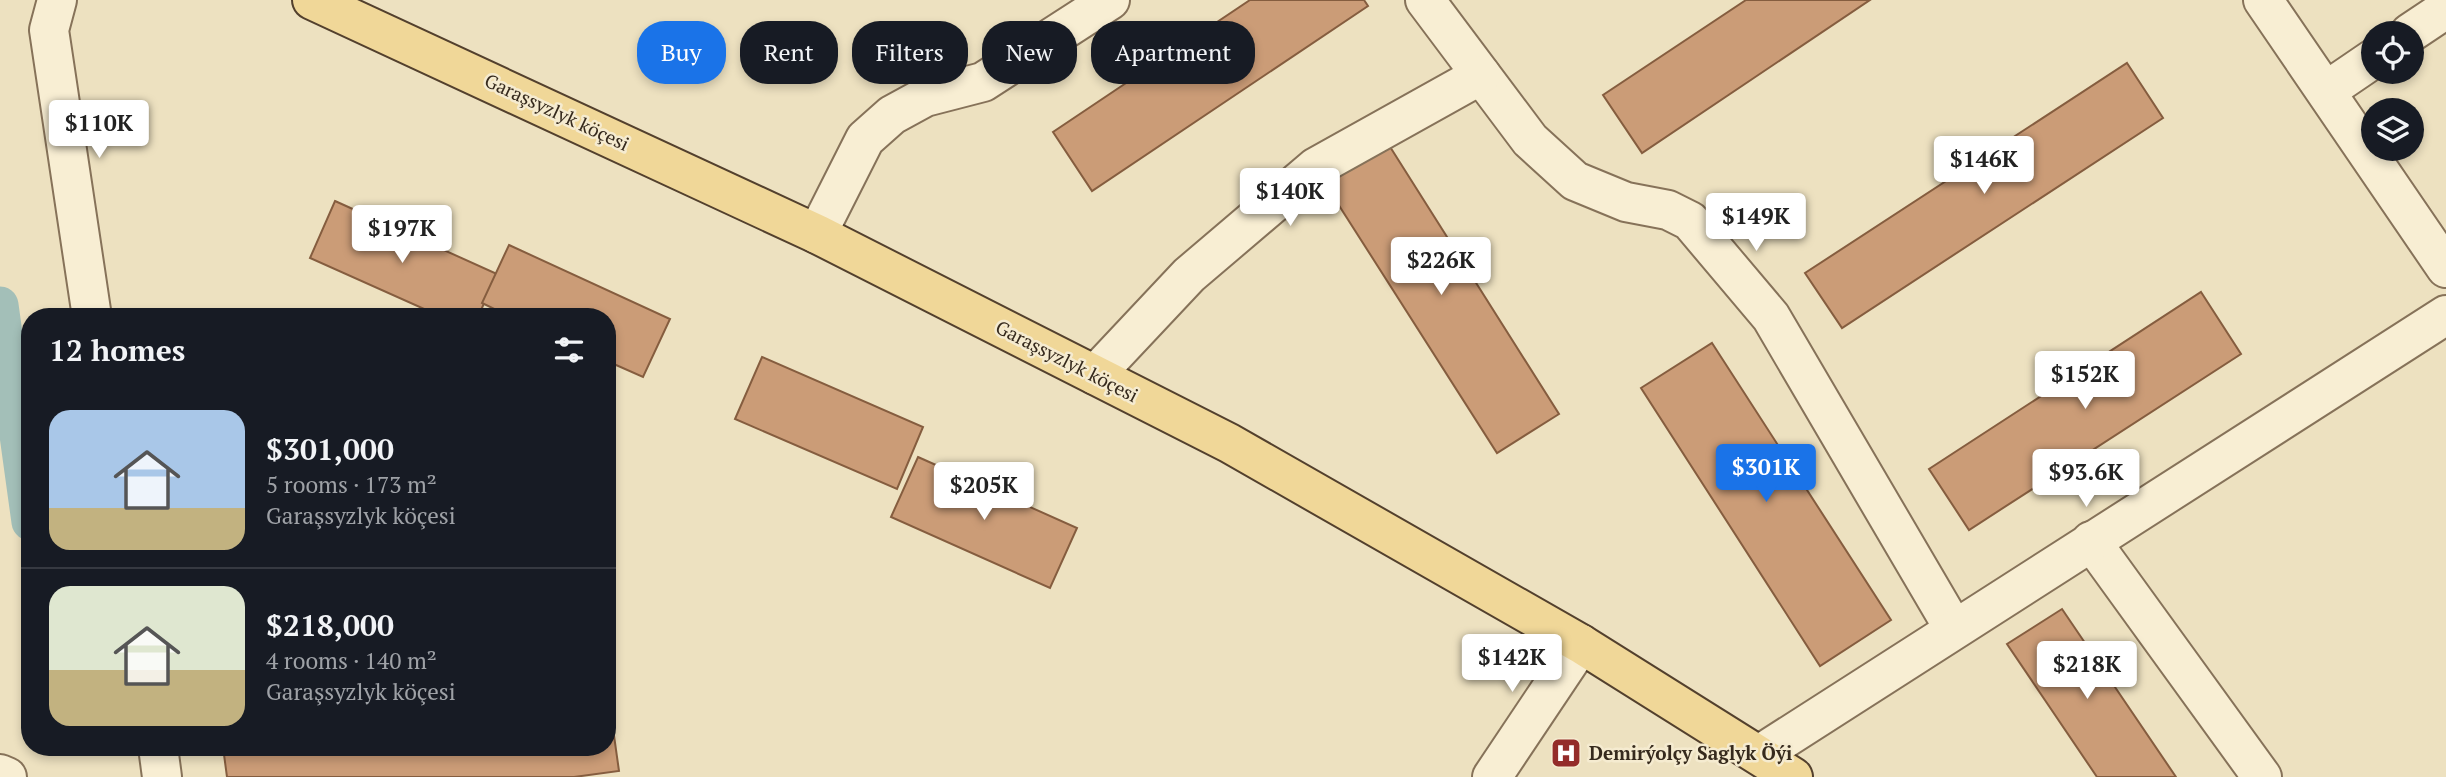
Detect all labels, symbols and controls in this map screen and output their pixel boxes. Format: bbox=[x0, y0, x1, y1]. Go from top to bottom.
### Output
chip: Buy bbox=[637, 21, 726, 84]
chip: Rent bbox=[740, 21, 838, 84]
chip: Filters bbox=[852, 21, 968, 84]
chip: New bbox=[982, 21, 1077, 84]
chip: Apartment bbox=[1091, 21, 1255, 84]
map controls bbox=[2361, 21, 2424, 161]
button: locate bbox=[2361, 21, 2424, 84]
street label: Garaşsyzlyk köçesi bbox=[481, 67, 633, 156]
button: layers bbox=[2361, 98, 2424, 161]
pin: $110K bbox=[50, 100, 148, 160]
text: $110K bbox=[65, 107, 133, 138]
pin: $146K bbox=[1935, 136, 2033, 196]
text: $146K bbox=[1950, 143, 2018, 174]
pin: $140K bbox=[1241, 168, 1339, 228]
text: $140K bbox=[1256, 175, 1324, 206]
pin: $149K bbox=[1707, 194, 1805, 253]
text: $149K bbox=[1722, 200, 1790, 231]
pin: $197K bbox=[353, 205, 451, 265]
text: $197K bbox=[368, 212, 436, 243]
pin: $226K bbox=[1392, 238, 1490, 297]
text: $226K bbox=[1407, 244, 1475, 275]
street label: Garaşsyzlyk köçesi bbox=[992, 314, 1143, 407]
text: 12 homes bbox=[49, 330, 185, 370]
icon: filters bbox=[550, 331, 588, 369]
pin: $152K bbox=[2036, 352, 2134, 411]
text: $152K bbox=[2051, 358, 2119, 389]
text: $301,000 bbox=[266, 429, 394, 469]
icon: home bbox=[105, 438, 189, 522]
pin: $301K bbox=[1717, 444, 1815, 504]
pin: $93.6K bbox=[2029, 449, 2143, 509]
text: $301K bbox=[1732, 451, 1800, 482]
text: $93.6K bbox=[2048, 456, 2124, 487]
pin: $205K bbox=[935, 462, 1033, 522]
text: 5 rooms · 173 m² bbox=[266, 469, 437, 500]
text: $205K bbox=[950, 469, 1018, 500]
text: Garaşsyzlyk köçesi bbox=[266, 500, 456, 531]
text: $218,000 bbox=[266, 605, 394, 645]
icon: home bbox=[105, 614, 189, 698]
pin: $142K bbox=[1463, 634, 1561, 694]
text: $142K bbox=[1478, 641, 1546, 672]
pin: $218K bbox=[2038, 642, 2136, 701]
text: 4 rooms · 140 m² bbox=[266, 645, 437, 676]
text: $218K bbox=[2053, 648, 2121, 679]
text: Garaşsyzlyk köçesi bbox=[266, 676, 456, 707]
hospital icon: Demirýolçy Saglyk Öýi bbox=[1549, 736, 1583, 770]
place label: Demirýolçy Saglyk Öýi bbox=[1589, 740, 1792, 765]

